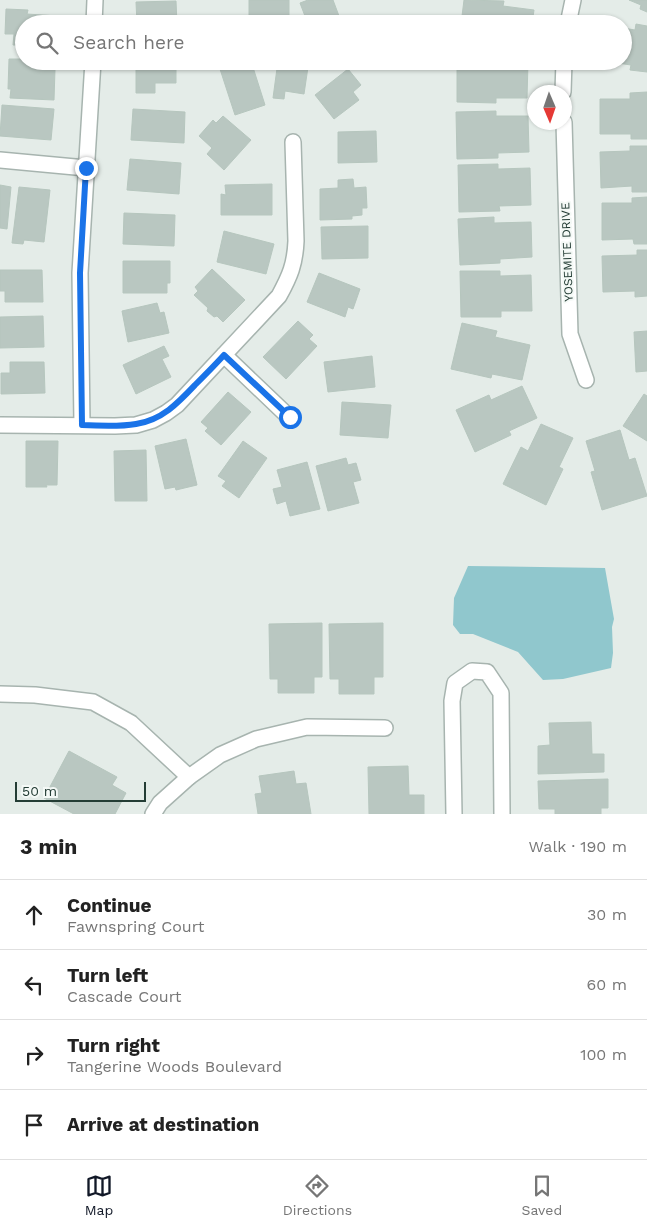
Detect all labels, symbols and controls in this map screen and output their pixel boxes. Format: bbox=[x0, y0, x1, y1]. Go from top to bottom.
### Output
search box bbox=[15, 15, 632, 70]
icon: search bbox=[33, 29, 61, 57]
text: Search here bbox=[73, 31, 184, 54]
north arrow bbox=[527, 85, 572, 130]
route end bbox=[75, 157, 98, 180]
street label: YOSEMITE DRIVE bbox=[558, 202, 576, 302]
route start bbox=[279, 406, 302, 429]
scale bar bbox=[15, 779, 146, 802]
text: 50 m bbox=[22, 783, 57, 799]
text: 3 min bbox=[20, 834, 77, 859]
text: Walk · 190 m bbox=[529, 837, 627, 856]
text: Continue bbox=[67, 894, 151, 917]
icon: ahead bbox=[20, 901, 48, 929]
text: 30 m bbox=[587, 905, 627, 924]
text: Fawnspring Court bbox=[67, 917, 204, 936]
text: Turn left bbox=[67, 964, 148, 987]
icon: left bbox=[20, 971, 48, 999]
text: 60 m bbox=[587, 975, 627, 994]
text: Cascade Court bbox=[67, 987, 181, 1006]
text: Turn right bbox=[67, 1034, 160, 1057]
icon: right bbox=[20, 1041, 48, 1069]
text: 100 m bbox=[580, 1045, 627, 1064]
text: Tangerine Woods Boulevard bbox=[67, 1057, 282, 1076]
icon: arrive bbox=[20, 1111, 48, 1139]
text: Arrive at destination bbox=[67, 1113, 259, 1136]
tab: Map bbox=[85, 1172, 113, 1218]
tab: Directions bbox=[283, 1172, 352, 1218]
tab: Saved bbox=[522, 1172, 562, 1218]

